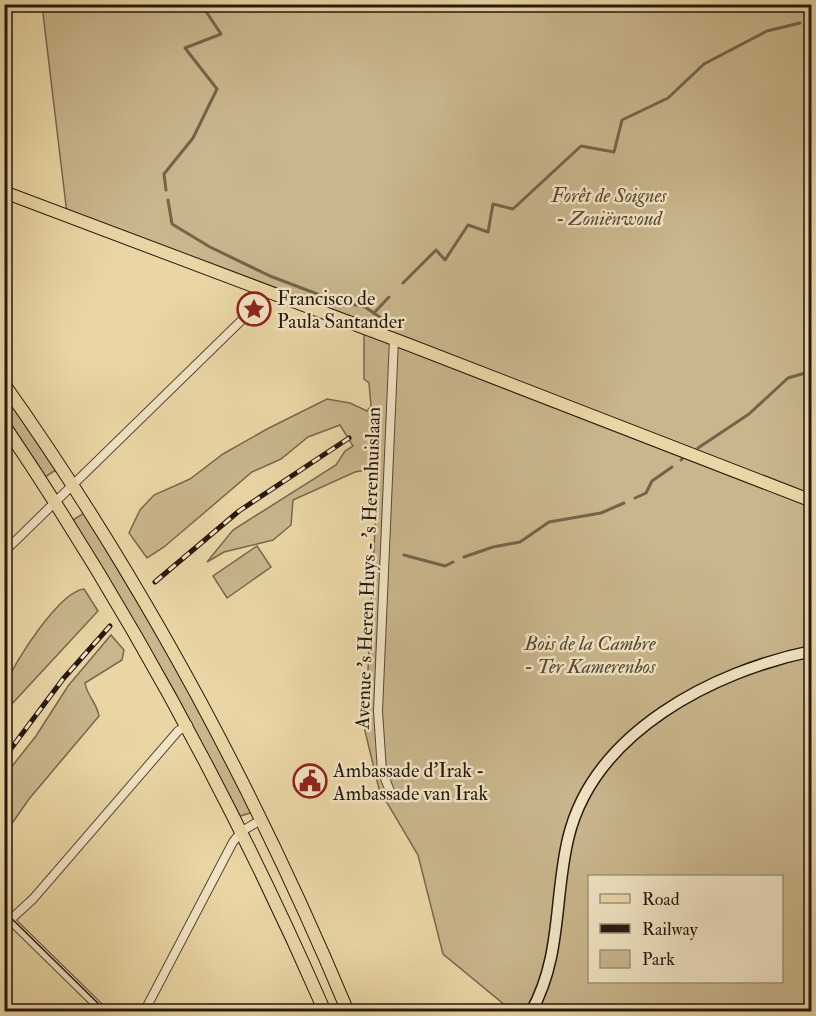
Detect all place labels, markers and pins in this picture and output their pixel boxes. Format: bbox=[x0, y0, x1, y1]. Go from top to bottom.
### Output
place label: Francisco de Paula Santander bbox=[277, 286, 405, 334]
place icon: Francisco de Paula Santander bbox=[236, 291, 272, 327]
place label: Ambassade d'Irak - Ambassade van Irak bbox=[332, 758, 489, 806]
public building icon: Ambassade d'Irak - Ambassade van Irak bbox=[292, 763, 328, 799]

